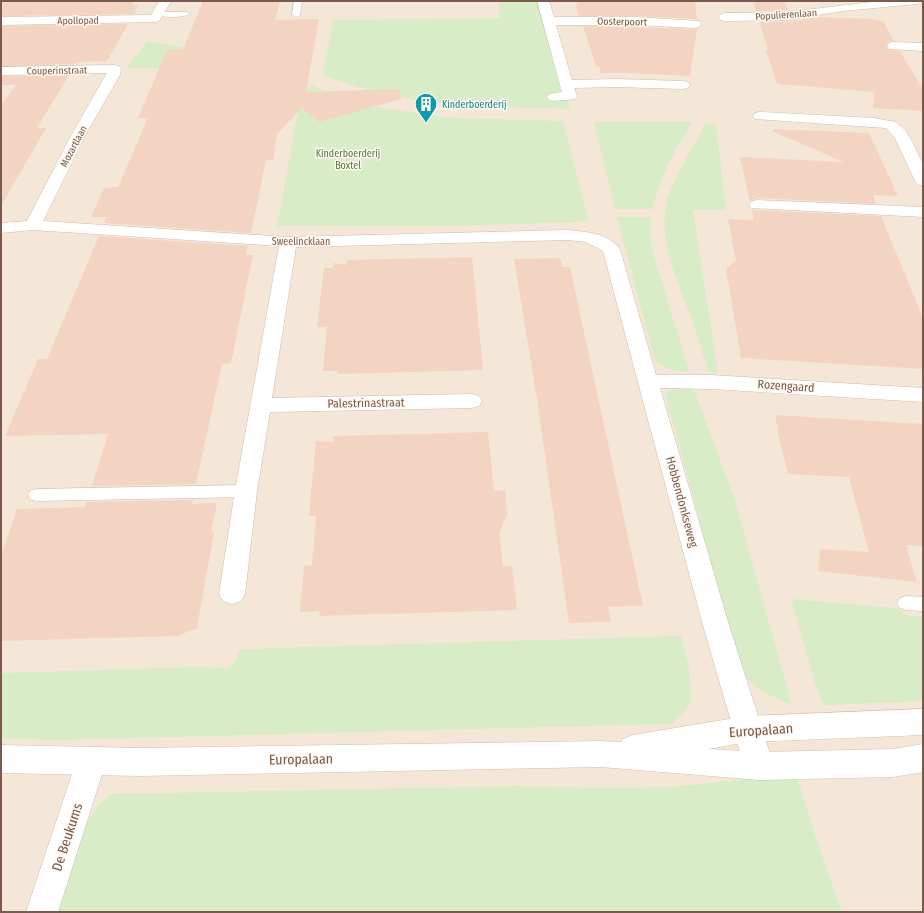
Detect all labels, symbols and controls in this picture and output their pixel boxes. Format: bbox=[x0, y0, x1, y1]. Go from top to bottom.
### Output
street label: Populierenlaan bbox=[755, 7, 817, 23]
street label: Apollopad bbox=[57, 15, 99, 27]
street label: Oosterpoort bbox=[597, 16, 648, 28]
street label: Couperinstraat bbox=[27, 64, 88, 78]
building icon: Kinderboerderij bbox=[413, 91, 439, 124]
place label: Kinderboerderij bbox=[442, 99, 506, 111]
street label: Mozartlaan bbox=[58, 124, 90, 169]
park label: Kinderboerderij Boxtel bbox=[316, 148, 380, 172]
street label: Sweelincklaan bbox=[272, 236, 330, 248]
street label: Rozengaard bbox=[757, 377, 815, 395]
street label: Palestrinastraat bbox=[327, 395, 405, 411]
street label: Hobbendonkseweg bbox=[663, 455, 701, 549]
street label: Europalaan bbox=[728, 720, 794, 741]
street label: Europalaan bbox=[269, 750, 333, 769]
street label: De Beukums bbox=[48, 801, 86, 873]

